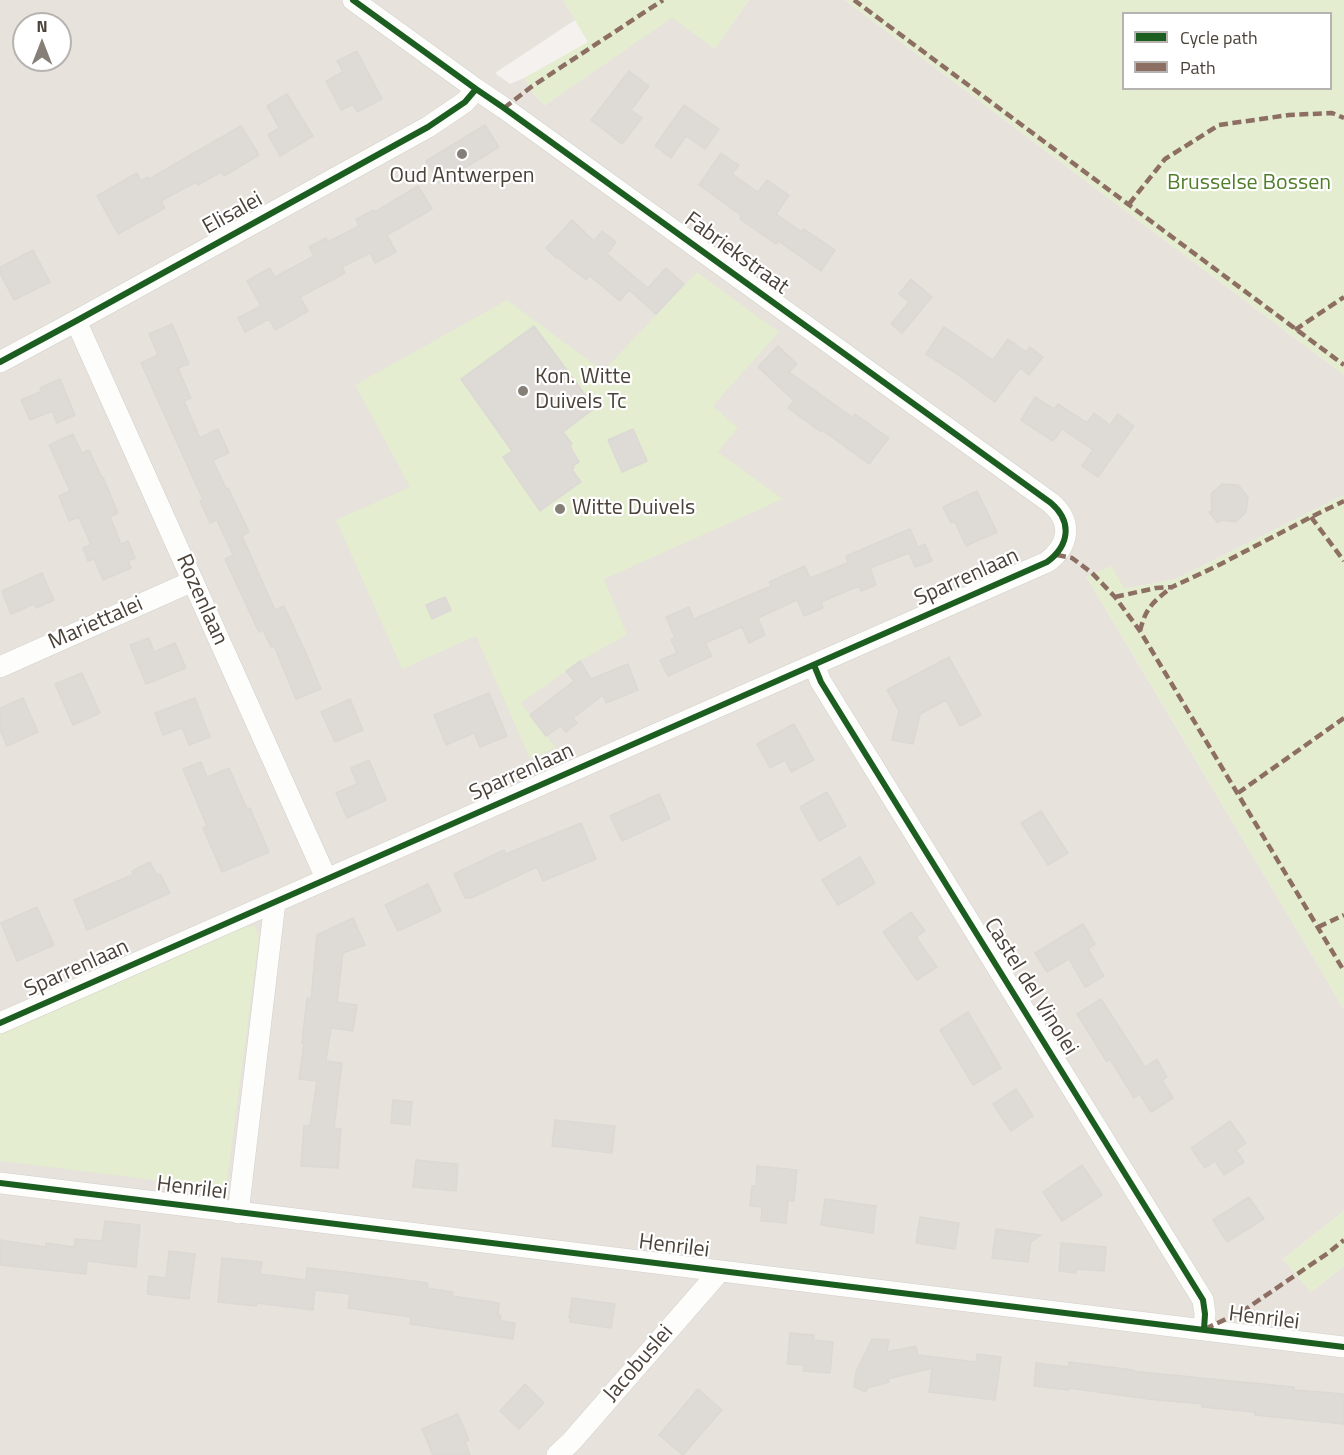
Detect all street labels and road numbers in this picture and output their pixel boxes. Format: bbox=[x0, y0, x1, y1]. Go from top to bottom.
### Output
street label: Elisalei bbox=[198, 187, 268, 241]
street label: Fabriekstraat bbox=[679, 207, 793, 301]
street label: Sparrenlaan bbox=[911, 543, 1023, 613]
street label: Rozenlaan bbox=[169, 550, 233, 650]
street label: Mariettalei bbox=[45, 592, 147, 656]
street label: Sparrenlaan bbox=[466, 738, 578, 808]
street label: Castel del Vinolei bbox=[977, 914, 1083, 1060]
street label: Sparrenlaan bbox=[21, 934, 133, 1004]
street label: Henrilei bbox=[155, 1172, 229, 1206]
street label: Henrilei bbox=[637, 1230, 711, 1264]
street label: Henrilei bbox=[1227, 1302, 1301, 1336]
street label: Jacobuslei bbox=[599, 1320, 679, 1408]

